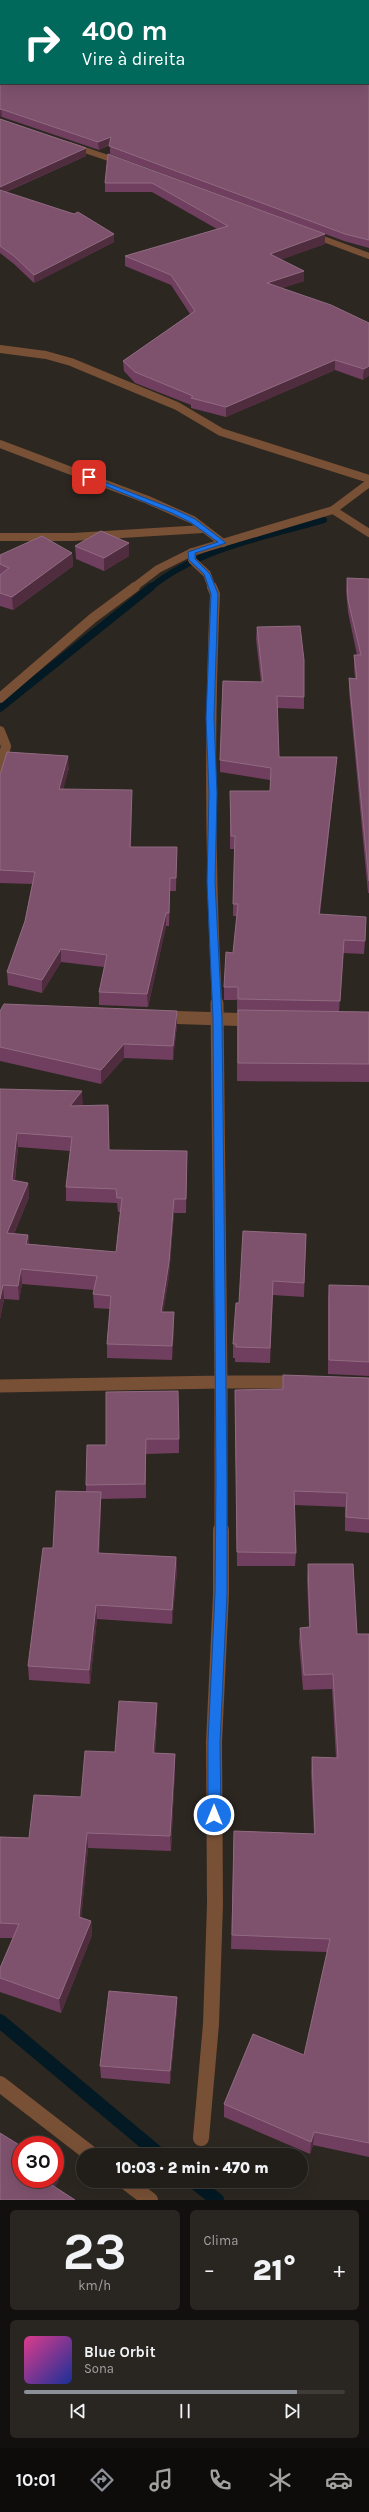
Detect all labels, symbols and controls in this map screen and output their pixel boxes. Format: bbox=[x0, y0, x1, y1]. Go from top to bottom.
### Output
text: 400 m bbox=[82, 14, 168, 47]
icon: right bbox=[16, 16, 68, 68]
text: Vire à direita bbox=[82, 48, 186, 70]
pin bbox=[72, 460, 106, 494]
icon: arrive bbox=[78, 466, 100, 488]
position arrow bbox=[193, 1794, 235, 1836]
speed limit sign: 30 bbox=[12, 2136, 64, 2188]
text: 10:03 · 2 min · 470 m bbox=[115, 2159, 269, 2177]
text: 23 bbox=[63, 2221, 127, 2282]
text: Clima bbox=[204, 2233, 238, 2248]
text: 21° bbox=[252, 2252, 296, 2288]
text: − bbox=[204, 2257, 215, 2283]
text: + bbox=[333, 2257, 345, 2283]
text: km/h bbox=[78, 2278, 111, 2293]
text: Blue Orbit bbox=[84, 2343, 156, 2361]
text: Sona bbox=[84, 2361, 114, 2376]
icon: previous bbox=[67, 2400, 89, 2422]
icon: pause bbox=[174, 2400, 196, 2422]
icon: next bbox=[281, 2400, 303, 2422]
icon: directions bbox=[88, 2466, 116, 2494]
icon: music bbox=[147, 2466, 175, 2494]
icon: phone bbox=[206, 2466, 234, 2494]
icon: climate bbox=[266, 2466, 294, 2494]
icon: car bbox=[325, 2466, 353, 2494]
text: 10:01 bbox=[16, 2469, 56, 2491]

